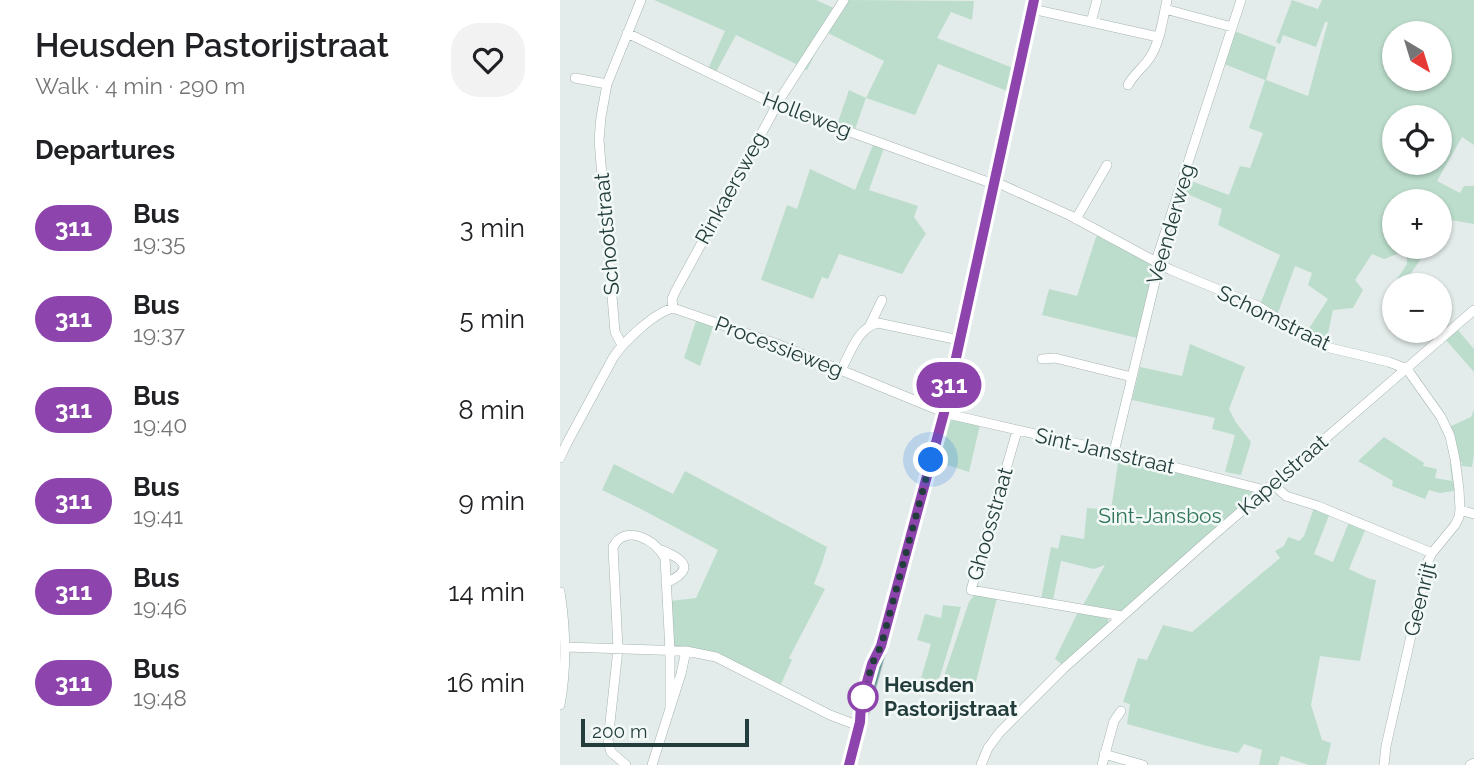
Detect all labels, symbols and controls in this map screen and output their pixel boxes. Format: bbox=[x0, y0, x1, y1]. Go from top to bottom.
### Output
north arrow bbox=[1382, 21, 1452, 91]
map controls bbox=[1382, 21, 1452, 343]
button: heart bbox=[451, 23, 525, 97]
text: Heusden Pastorijstraat bbox=[35, 26, 389, 65]
text: Walk · 4 min · 290 m bbox=[35, 72, 246, 99]
street label: Holleweg bbox=[759, 86, 855, 143]
button: locate bbox=[1382, 105, 1452, 175]
street label: Rinkaersweg bbox=[689, 127, 772, 248]
text: Departures bbox=[35, 135, 175, 165]
street label: Veenderweg bbox=[1141, 161, 1200, 287]
street label: Schootstraat bbox=[589, 172, 624, 296]
button: + bbox=[1382, 189, 1452, 259]
text: Bus bbox=[133, 199, 180, 229]
text: 311 bbox=[55, 213, 92, 242]
text: 3 min bbox=[460, 213, 525, 243]
text: 19:35 bbox=[133, 229, 185, 256]
button: − bbox=[1382, 273, 1452, 343]
street label: Schomstraat bbox=[1214, 279, 1335, 356]
text: Bus bbox=[133, 290, 180, 320]
text: 311 bbox=[55, 304, 92, 333]
text: 5 min bbox=[459, 304, 525, 334]
street label: Processieweg bbox=[712, 311, 847, 382]
text: 19:37 bbox=[133, 320, 185, 347]
line badge: 311 bbox=[909, 362, 989, 408]
text: 311 bbox=[930, 370, 968, 399]
text: Bus bbox=[133, 381, 180, 411]
text: 311 bbox=[55, 395, 92, 424]
text: 8 min bbox=[458, 395, 525, 425]
text: 19:40 bbox=[133, 411, 187, 438]
street label: Sint-Jansstraat bbox=[1033, 422, 1177, 479]
street label: Kapelstraat bbox=[1233, 429, 1332, 520]
your location bbox=[913, 442, 948, 477]
street label: Ghoosstraat bbox=[961, 464, 1018, 583]
text: Bus bbox=[133, 472, 180, 502]
text: 311 bbox=[55, 486, 92, 515]
text: 9 min bbox=[458, 486, 525, 516]
text: 19:41 bbox=[133, 502, 183, 529]
park label: Sint-Jansbos bbox=[1098, 503, 1222, 528]
street label: Geenrijt bbox=[1398, 559, 1441, 639]
text: Bus bbox=[133, 563, 180, 593]
text: 311 bbox=[55, 577, 92, 606]
text: 14 min bbox=[448, 577, 525, 607]
text: 19:46 bbox=[133, 593, 187, 620]
text: Bus bbox=[133, 654, 180, 684]
text: 311 bbox=[55, 668, 92, 697]
text: 16 min bbox=[447, 668, 525, 698]
place label: Heusden Pastorijstraat bbox=[884, 672, 1017, 721]
marker: Heusden Pastorijstraat bbox=[848, 682, 878, 712]
text: 19:48 bbox=[133, 684, 187, 711]
scale bar bbox=[581, 716, 749, 748]
text: 200 m bbox=[592, 720, 647, 742]

